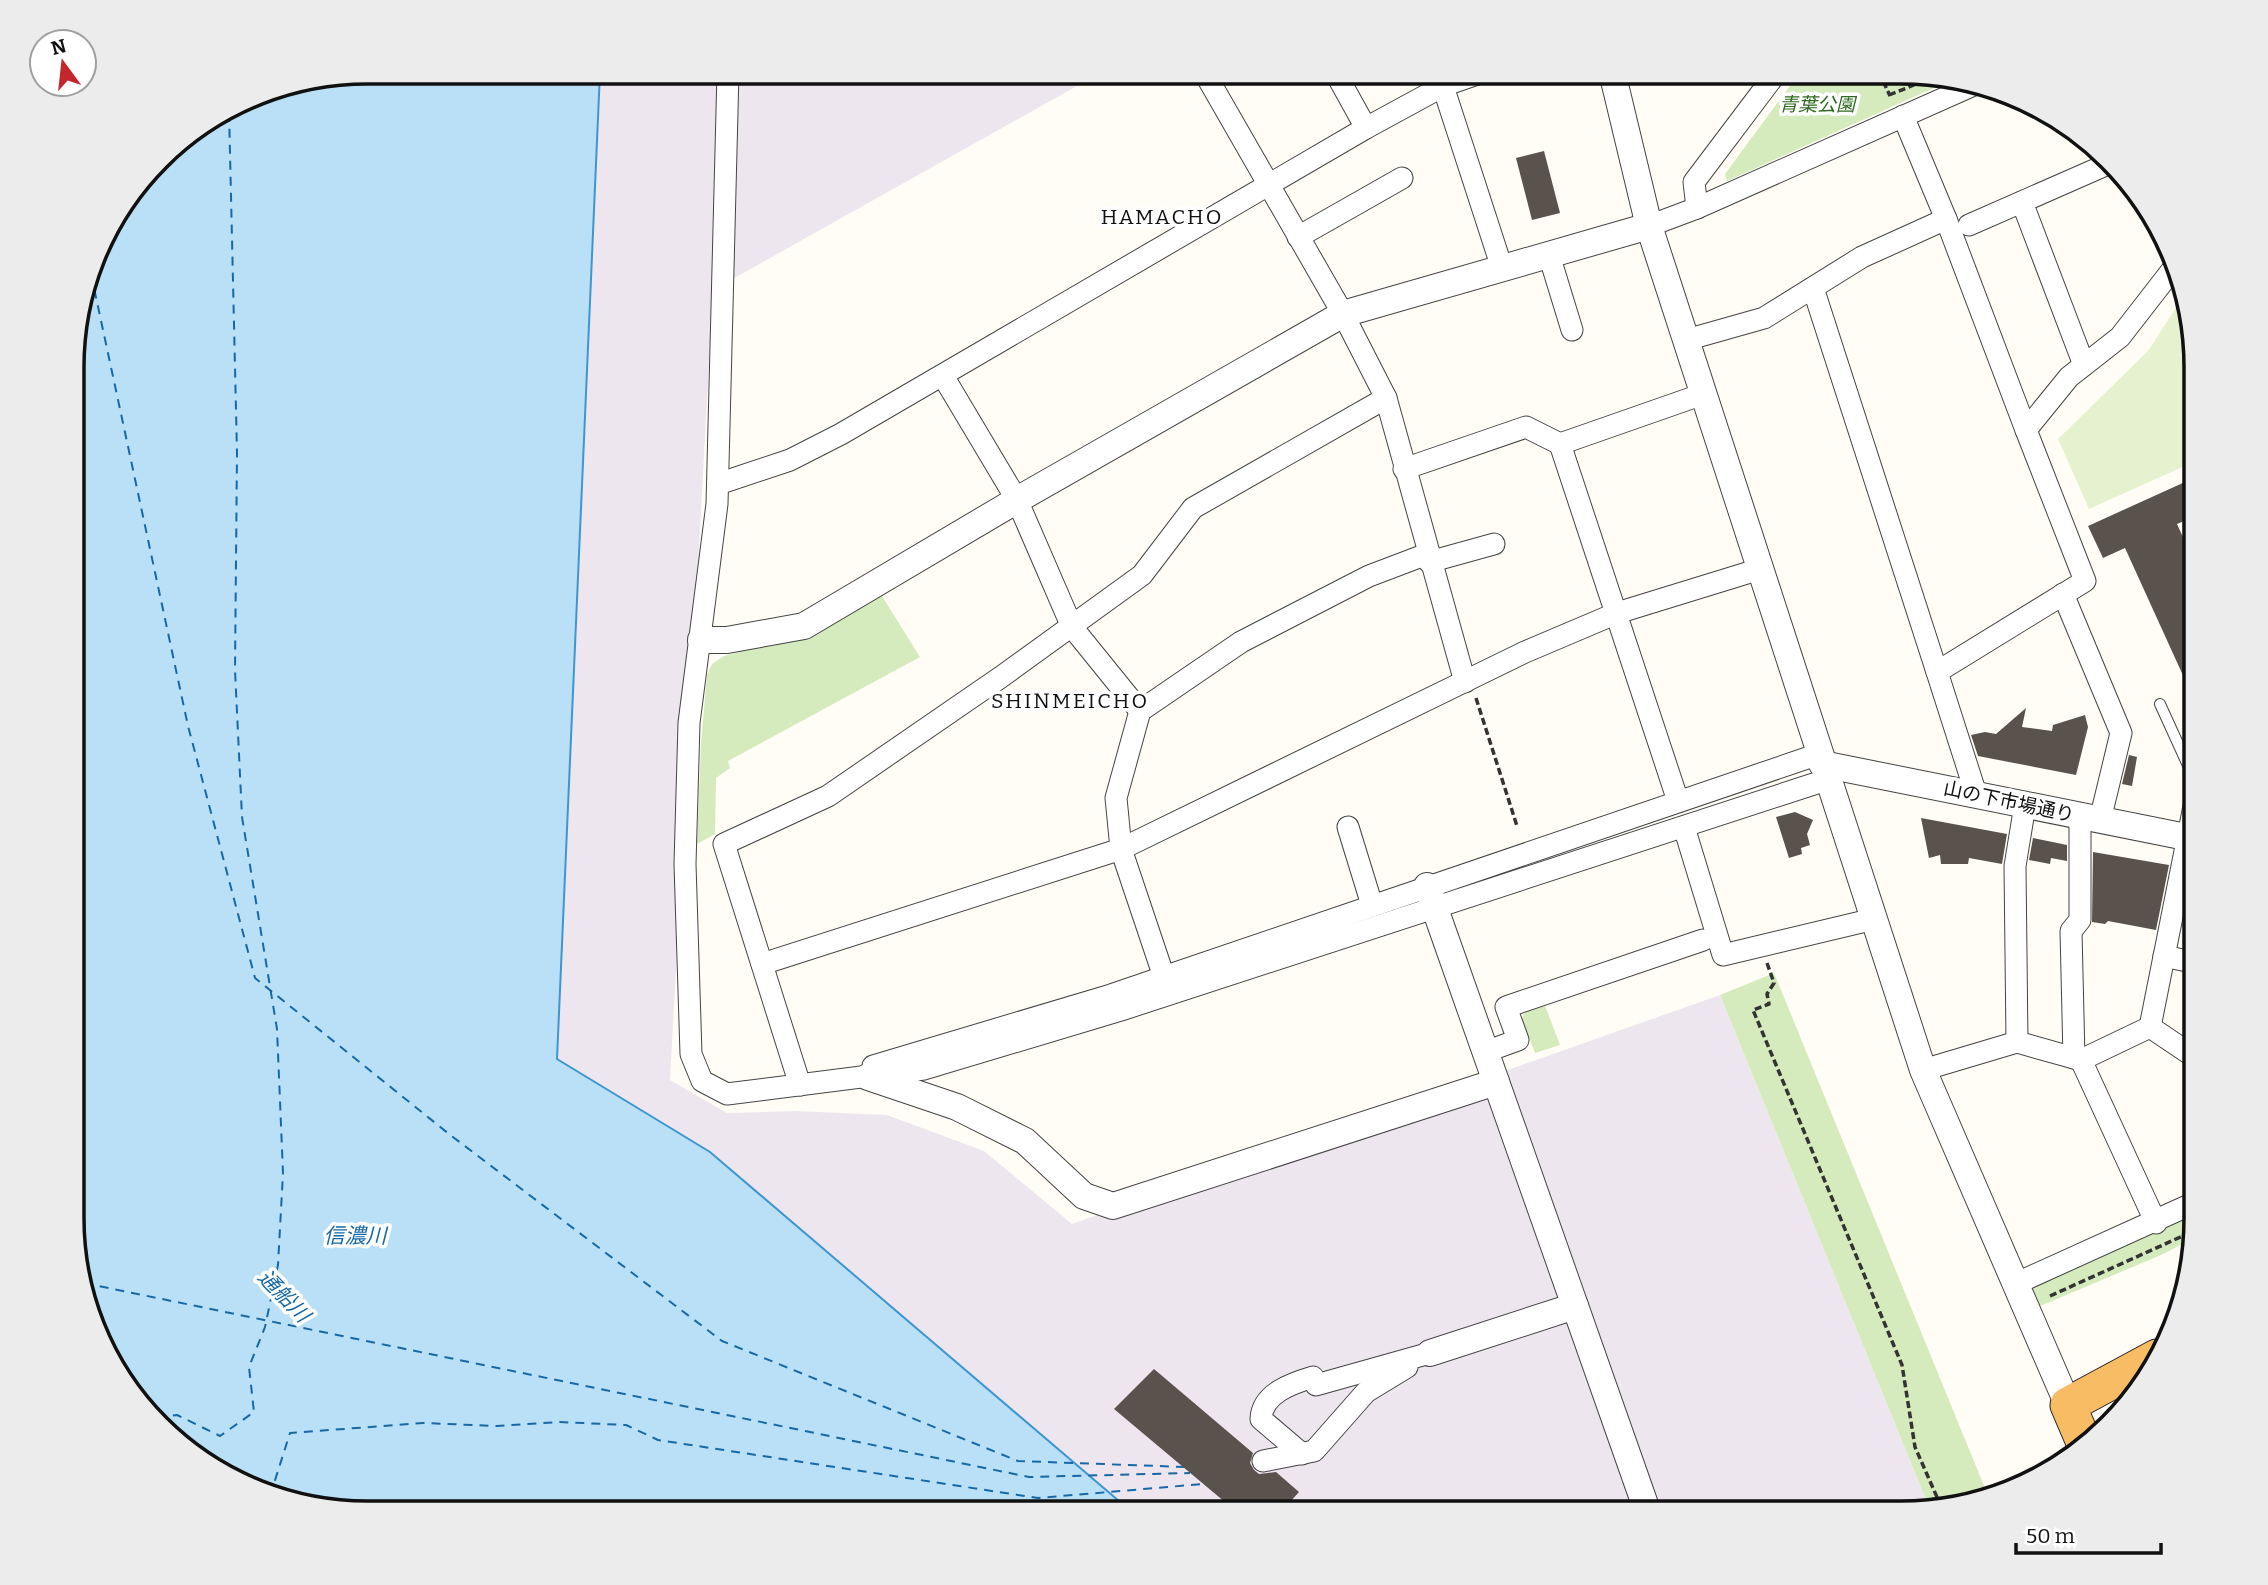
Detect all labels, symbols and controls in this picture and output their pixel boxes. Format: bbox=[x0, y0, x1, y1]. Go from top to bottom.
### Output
north arrow bbox=[28, 28, 98, 98]
text: N bbox=[49, 34, 69, 60]
park label: 青葉公園 bbox=[1779, 93, 1858, 116]
district label: HAMACHO bbox=[1101, 204, 1223, 230]
district label: SHINMEICHO bbox=[991, 688, 1149, 714]
street label: 山の下市場通り bbox=[1941, 776, 2076, 827]
water label: 信濃川 bbox=[324, 1223, 388, 1249]
water label: 通船川 bbox=[253, 1264, 317, 1329]
scale bar bbox=[2016, 1512, 2161, 1556]
text: 50 m bbox=[2026, 1523, 2075, 1549]

